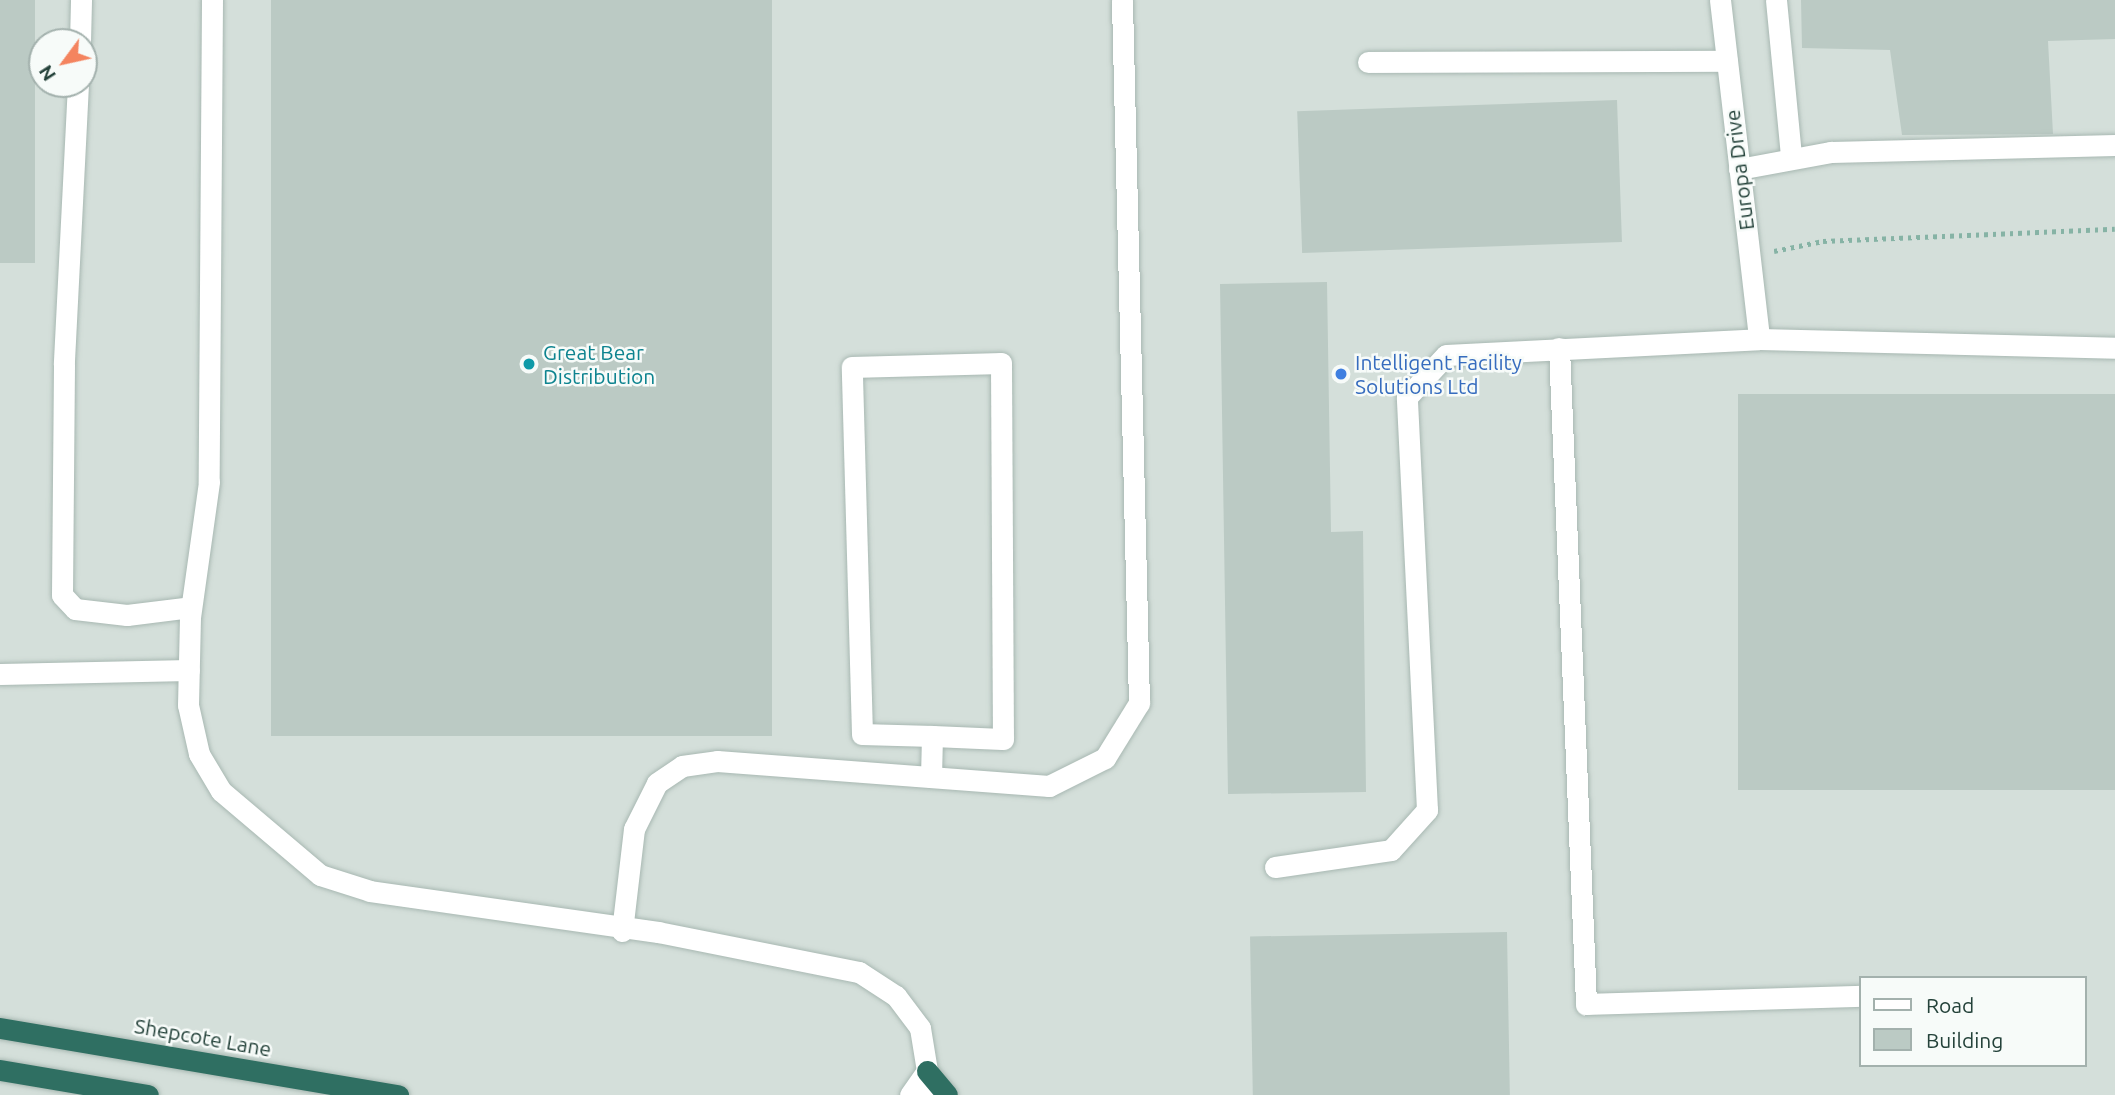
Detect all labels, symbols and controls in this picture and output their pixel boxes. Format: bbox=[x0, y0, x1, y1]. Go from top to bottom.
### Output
north arrow bbox=[28, 28, 98, 98]
text: N bbox=[34, 61, 60, 85]
street label: Europa Drive bbox=[1719, 108, 1759, 232]
place label: Great Bear Distribution bbox=[543, 339, 655, 389]
place label: Intelligent Facility Solutions Ltd bbox=[1355, 349, 1522, 399]
marker: Great Bear Distribution bbox=[521, 356, 537, 372]
marker: Intelligent Facility Solutions Ltd bbox=[1333, 366, 1349, 382]
legend bbox=[1860, 976, 2087, 1067]
text: Road bbox=[1926, 993, 1974, 1017]
street label: Shepcote Lane bbox=[133, 1013, 273, 1061]
text: Building bbox=[1926, 1028, 2003, 1052]

